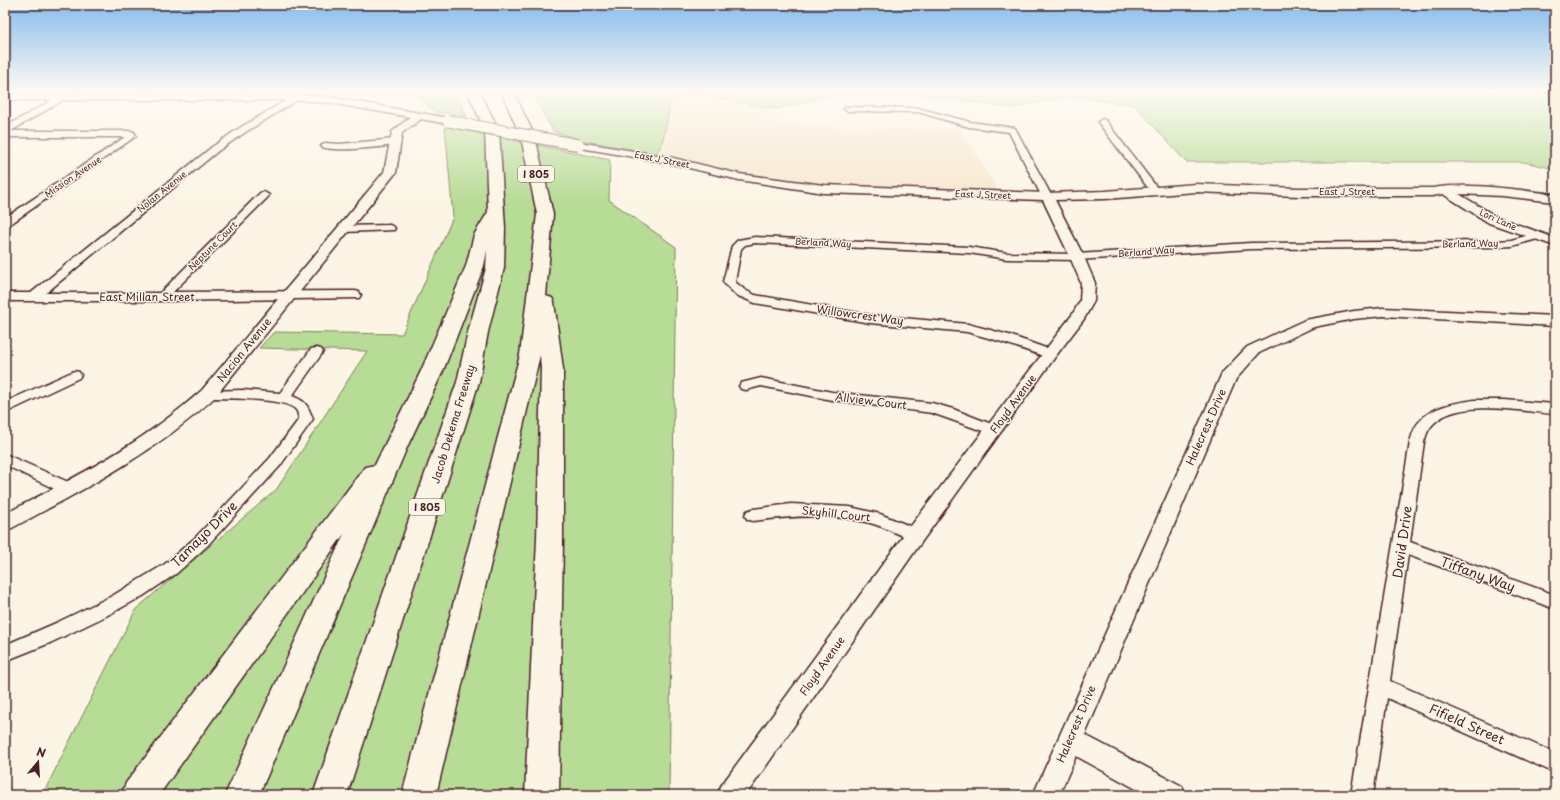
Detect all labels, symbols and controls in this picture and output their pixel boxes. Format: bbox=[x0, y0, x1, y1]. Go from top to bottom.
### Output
street label: East J Street bbox=[633, 147, 691, 171]
street label: Mission Avenue bbox=[41, 152, 104, 200]
road number: I 805 bbox=[518, 166, 554, 182]
street label: Nolan Avenue bbox=[134, 167, 189, 216]
street label: East J Street bbox=[1319, 184, 1375, 198]
street label: East J Street bbox=[955, 186, 1012, 202]
street label: Lori Lane bbox=[1477, 205, 1519, 234]
street label: Neptune Court bbox=[185, 217, 240, 273]
street label: Berland Way bbox=[794, 234, 852, 250]
street label: Berland Way bbox=[1441, 236, 1498, 250]
street label: Berland Way bbox=[1117, 242, 1175, 260]
street label: East Millan Street bbox=[99, 288, 195, 305]
street label: Willowcrest Way bbox=[815, 300, 905, 329]
street label: Nacion Avenue bbox=[212, 314, 275, 386]
street label: Jacob Dekema Freeway bbox=[426, 362, 479, 485]
street label: Floyd Avenue bbox=[985, 370, 1040, 437]
street label: Halecrest Drive bbox=[1181, 386, 1230, 468]
street label: Allview Court bbox=[834, 388, 908, 413]
street label: Tamayo Drive bbox=[166, 496, 241, 571]
road number: I 805 bbox=[409, 499, 445, 515]
street label: Skyhill Court bbox=[801, 501, 872, 526]
street label: David Drive bbox=[1387, 504, 1416, 579]
street label: Tiffany Way bbox=[1438, 551, 1518, 596]
street label: Floyd Avenue bbox=[795, 632, 849, 699]
street label: Halecrest Drive bbox=[1052, 682, 1100, 765]
street label: Fifield Street bbox=[1426, 698, 1508, 749]
north arrow bbox=[18, 742, 58, 782]
text: N bbox=[34, 743, 48, 762]

